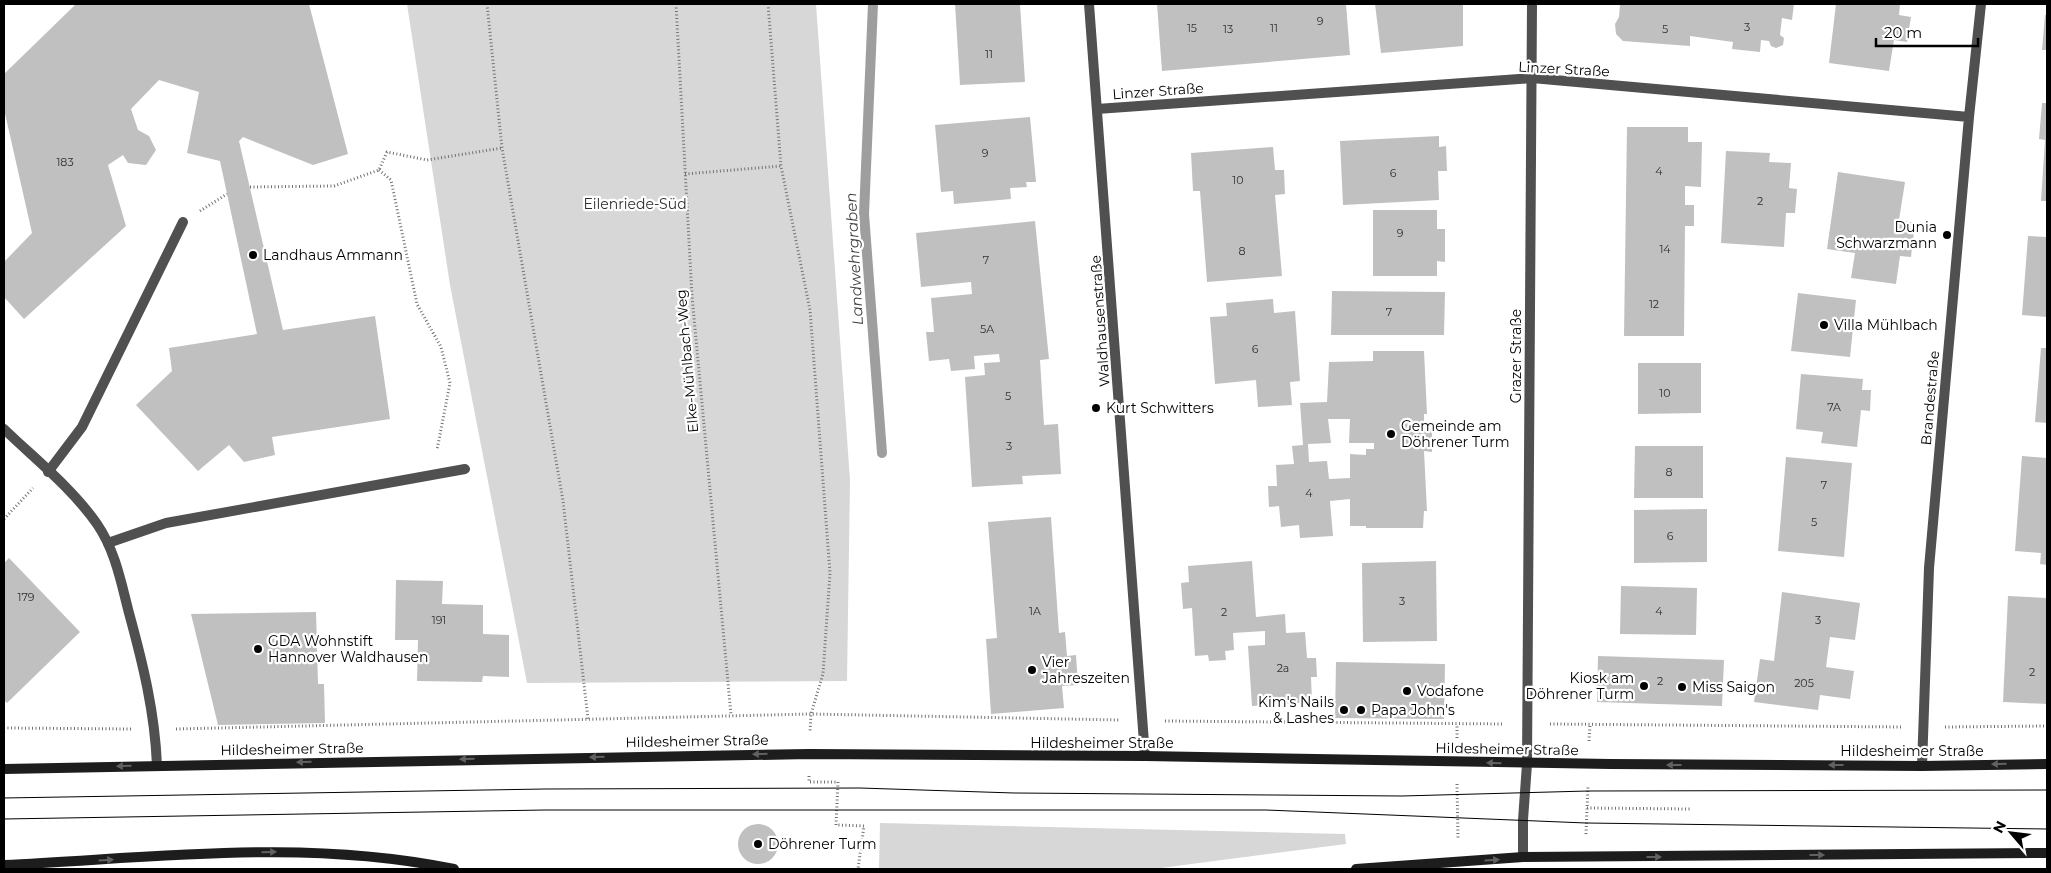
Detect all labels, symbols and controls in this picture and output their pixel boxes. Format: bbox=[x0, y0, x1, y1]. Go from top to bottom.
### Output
house number: 9 bbox=[1317, 14, 1324, 28]
scale bar bbox=[1876, 15, 1978, 47]
house number: 3 bbox=[1744, 20, 1750, 34]
house number: 15 bbox=[1187, 21, 1197, 35]
house number: 11 bbox=[1270, 21, 1278, 35]
house number: 13 bbox=[1223, 22, 1233, 36]
house number: 5 bbox=[1662, 22, 1668, 36]
text: 20 m bbox=[1884, 23, 1922, 42]
house number: 11 bbox=[985, 47, 993, 61]
street label: Linzer Straße bbox=[1518, 58, 1610, 80]
street label: Linzer Straße bbox=[1112, 79, 1204, 103]
house number: 9 bbox=[982, 146, 989, 160]
house number: 183 bbox=[56, 155, 74, 169]
house number: 4 bbox=[1655, 164, 1663, 178]
house number: 6 bbox=[1390, 166, 1397, 180]
house number: 10 bbox=[1232, 173, 1244, 187]
water label: Landwehrgraben bbox=[841, 192, 867, 326]
house number: 2 bbox=[1757, 194, 1763, 208]
park label: Eilenriede-Süd bbox=[583, 195, 687, 213]
place label: Dunia Schwarzmann bbox=[1836, 218, 1937, 252]
house number: 9 bbox=[1397, 226, 1404, 240]
marker: Dunia Schwarzmann bbox=[1941, 229, 1953, 241]
house number: 14 bbox=[1659, 242, 1671, 256]
house number: 8 bbox=[1238, 244, 1246, 258]
place label: Landhaus Ammann bbox=[263, 246, 403, 264]
marker: Landhaus Ammann bbox=[247, 249, 259, 261]
house number: 7 bbox=[983, 253, 989, 267]
street label: Waldhausenstraße bbox=[1086, 255, 1114, 387]
street label: Elke-Mühlbach-Weg bbox=[672, 289, 702, 433]
house number: 12 bbox=[1649, 297, 1659, 311]
house number: 7 bbox=[1386, 305, 1392, 319]
street label: Grazer Straße bbox=[1507, 309, 1525, 403]
place label: Villa Mühlbach bbox=[1834, 316, 1938, 334]
marker: Villa Mühlbach bbox=[1818, 319, 1830, 331]
house number: 5A bbox=[980, 322, 994, 336]
house number: 6 bbox=[1252, 342, 1259, 356]
street label: Brandestraße bbox=[1917, 350, 1943, 446]
house number: 10 bbox=[1659, 386, 1671, 400]
house number: 5 bbox=[1005, 389, 1011, 403]
place label: Kurt Schwitters bbox=[1106, 399, 1214, 417]
house number: 7A bbox=[1827, 400, 1841, 414]
marker: Kurt Schwitters bbox=[1090, 402, 1102, 414]
place label: Gemeinde am Döhrener Turm bbox=[1401, 417, 1510, 451]
marker: Gemeinde am Döhrener Turm bbox=[1385, 428, 1397, 440]
house number: 3 bbox=[1006, 439, 1012, 453]
house number: 8 bbox=[1665, 465, 1673, 479]
house number: 7 bbox=[1821, 478, 1827, 492]
house number: 4 bbox=[1305, 486, 1313, 500]
house number: 5 bbox=[1811, 515, 1817, 529]
house number: 6 bbox=[1667, 529, 1674, 543]
house number: 179 bbox=[17, 590, 35, 604]
house number: 3 bbox=[1399, 594, 1405, 608]
house number: 1A bbox=[1029, 604, 1041, 618]
house number: 4 bbox=[1655, 604, 1663, 618]
house number: 2 bbox=[1221, 605, 1227, 619]
house number: 191 bbox=[432, 613, 446, 627]
house number: 3 bbox=[1815, 613, 1821, 627]
place label: GDA Wohnstift Hannover Waldhausen bbox=[268, 632, 428, 666]
marker: GDA Wohnstift Hannover Waldhausen bbox=[252, 643, 264, 655]
place label: Vier Jahreszeiten bbox=[1041, 653, 1130, 687]
house number: 2a bbox=[1277, 661, 1289, 675]
marker: Vier Jahreszeiten bbox=[1026, 664, 1038, 676]
house number: 2 bbox=[2029, 665, 2035, 679]
place label: Kiosk am Döhrener Turm bbox=[1525, 669, 1634, 703]
house number: 2 bbox=[1657, 674, 1663, 688]
house number: 205 bbox=[1794, 676, 1814, 690]
place label: Miss Saigon bbox=[1692, 678, 1775, 696]
marker: Kiosk am Döhrener Turm bbox=[1638, 680, 1650, 692]
marker: Miss Saigon bbox=[1676, 681, 1688, 693]
place label: Vodafone bbox=[1417, 682, 1484, 700]
marker: Vodafone bbox=[1401, 685, 1413, 697]
place label: Kim's Nails & Lashes bbox=[1258, 693, 1334, 727]
place label: Papa John's bbox=[1371, 701, 1455, 719]
marker: Kim's Nails & Lashes bbox=[1338, 704, 1350, 716]
marker: Papa John's bbox=[1355, 704, 1367, 716]
street label: Hildesheimer Straße bbox=[625, 731, 769, 751]
street label: Hildesheimer Straße bbox=[1030, 734, 1174, 752]
street label: Hildesheimer Straße bbox=[220, 739, 364, 759]
street label: Hildesheimer Straße bbox=[1435, 739, 1579, 759]
street label: Hildesheimer Straße bbox=[1840, 742, 1984, 760]
one-way arrow bbox=[752, 751, 768, 759]
one-way arrow bbox=[589, 753, 605, 761]
one-way arrow bbox=[459, 755, 475, 763]
one-way arrow bbox=[296, 759, 312, 767]
one-way arrow bbox=[1485, 759, 1501, 767]
one-way arrow bbox=[1665, 761, 1681, 769]
one-way arrow bbox=[1828, 761, 1844, 769]
one-way arrow bbox=[1990, 761, 2006, 769]
one-way arrow bbox=[116, 762, 132, 770]
north arrow bbox=[1986, 808, 2036, 858]
text: N bbox=[1989, 818, 2010, 836]
place label: Döhrener Turm bbox=[768, 835, 877, 853]
marker: Döhrener Turm bbox=[752, 838, 764, 850]
one-way arrow bbox=[261, 848, 277, 856]
one-way arrow bbox=[1809, 851, 1825, 859]
one-way arrow bbox=[1647, 853, 1663, 861]
one-way arrow bbox=[99, 855, 115, 863]
one-way arrow bbox=[1484, 855, 1500, 863]

